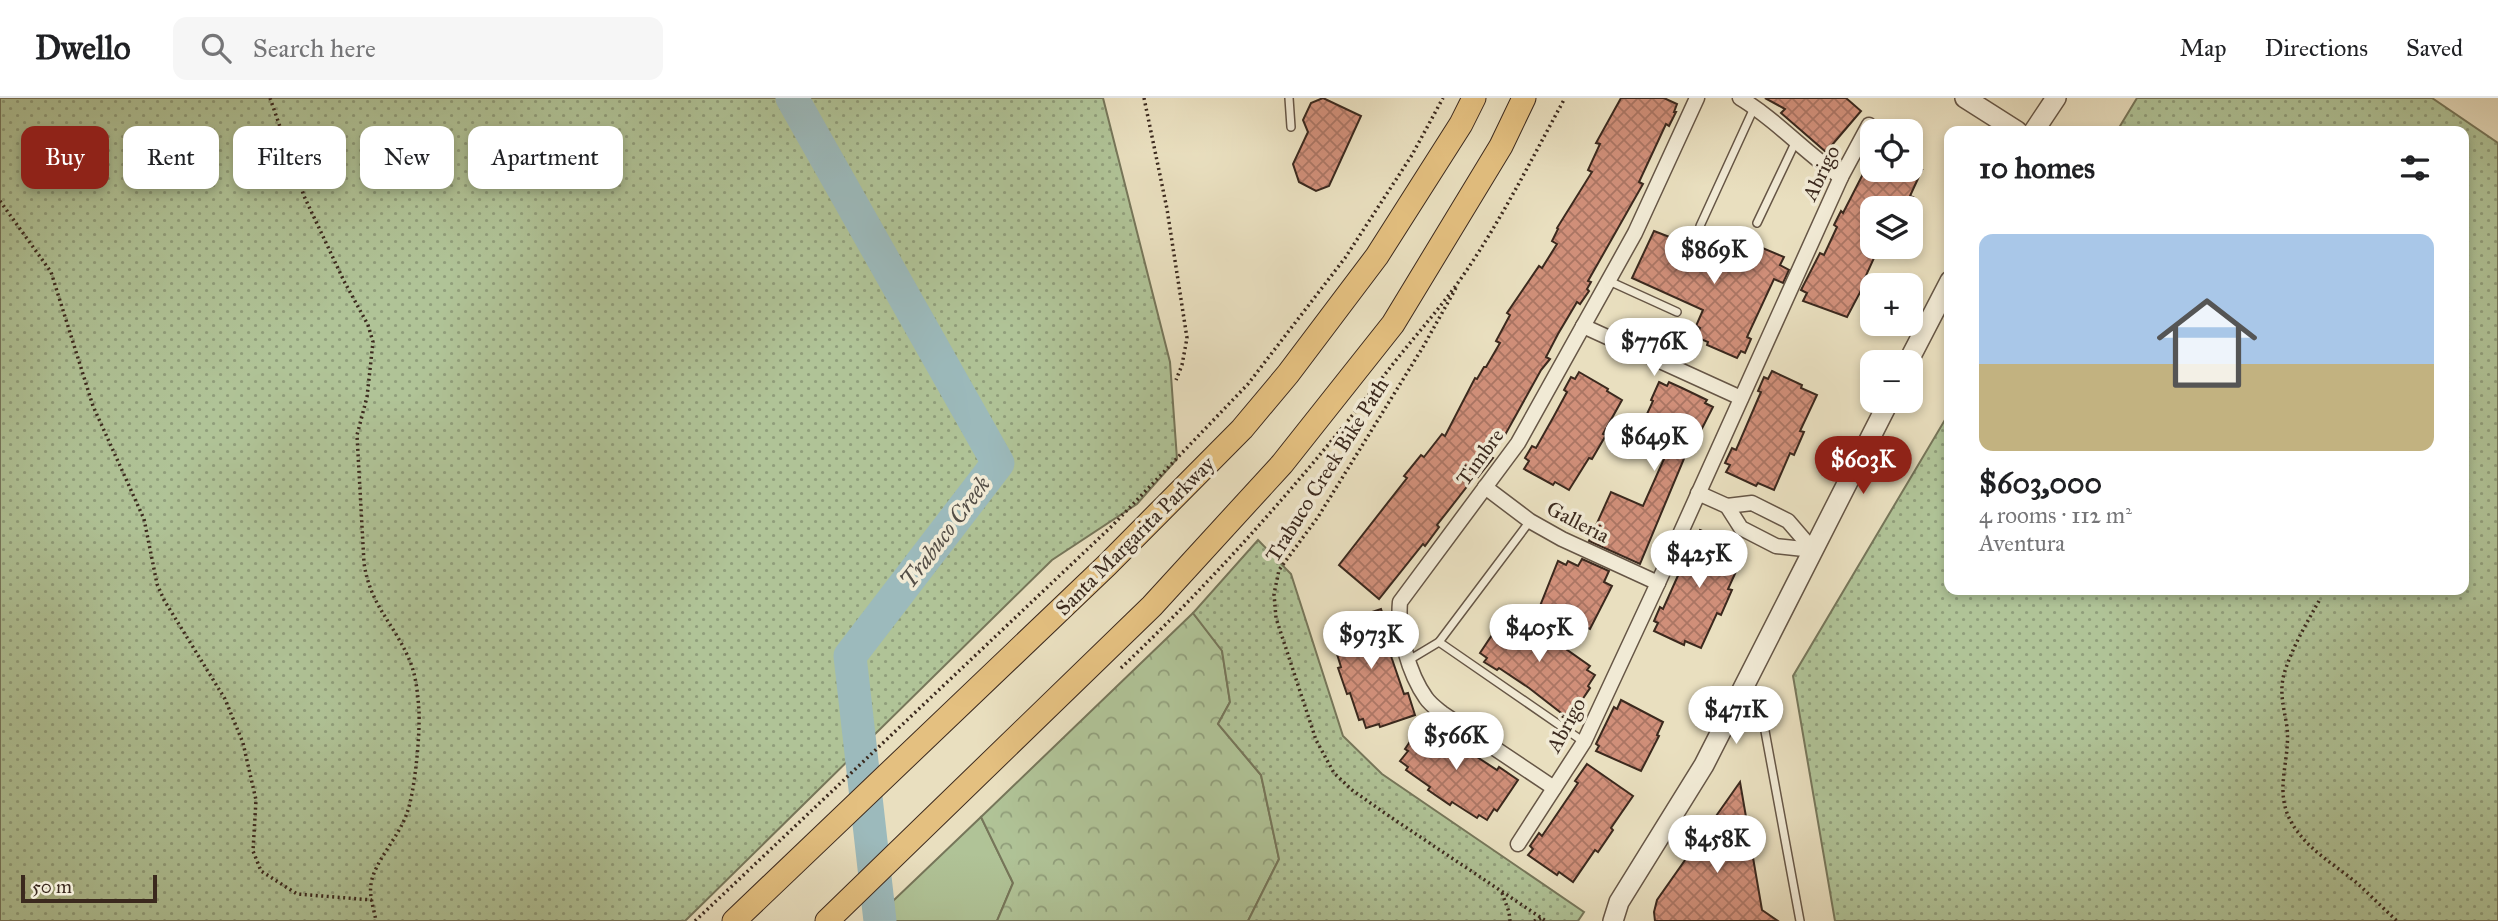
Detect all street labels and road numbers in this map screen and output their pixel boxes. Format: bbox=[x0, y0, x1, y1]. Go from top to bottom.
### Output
street label: Abrigo bbox=[1796, 141, 1846, 206]
street label: Trabuco Creek Bike Path bbox=[1260, 373, 1394, 567]
street label: Timbre bbox=[1451, 423, 1510, 491]
street label: Santa Margarita Parkway bbox=[1050, 450, 1221, 621]
street label: Galleria bbox=[1542, 495, 1614, 549]
street label: Abrigo bbox=[1540, 693, 1592, 758]

